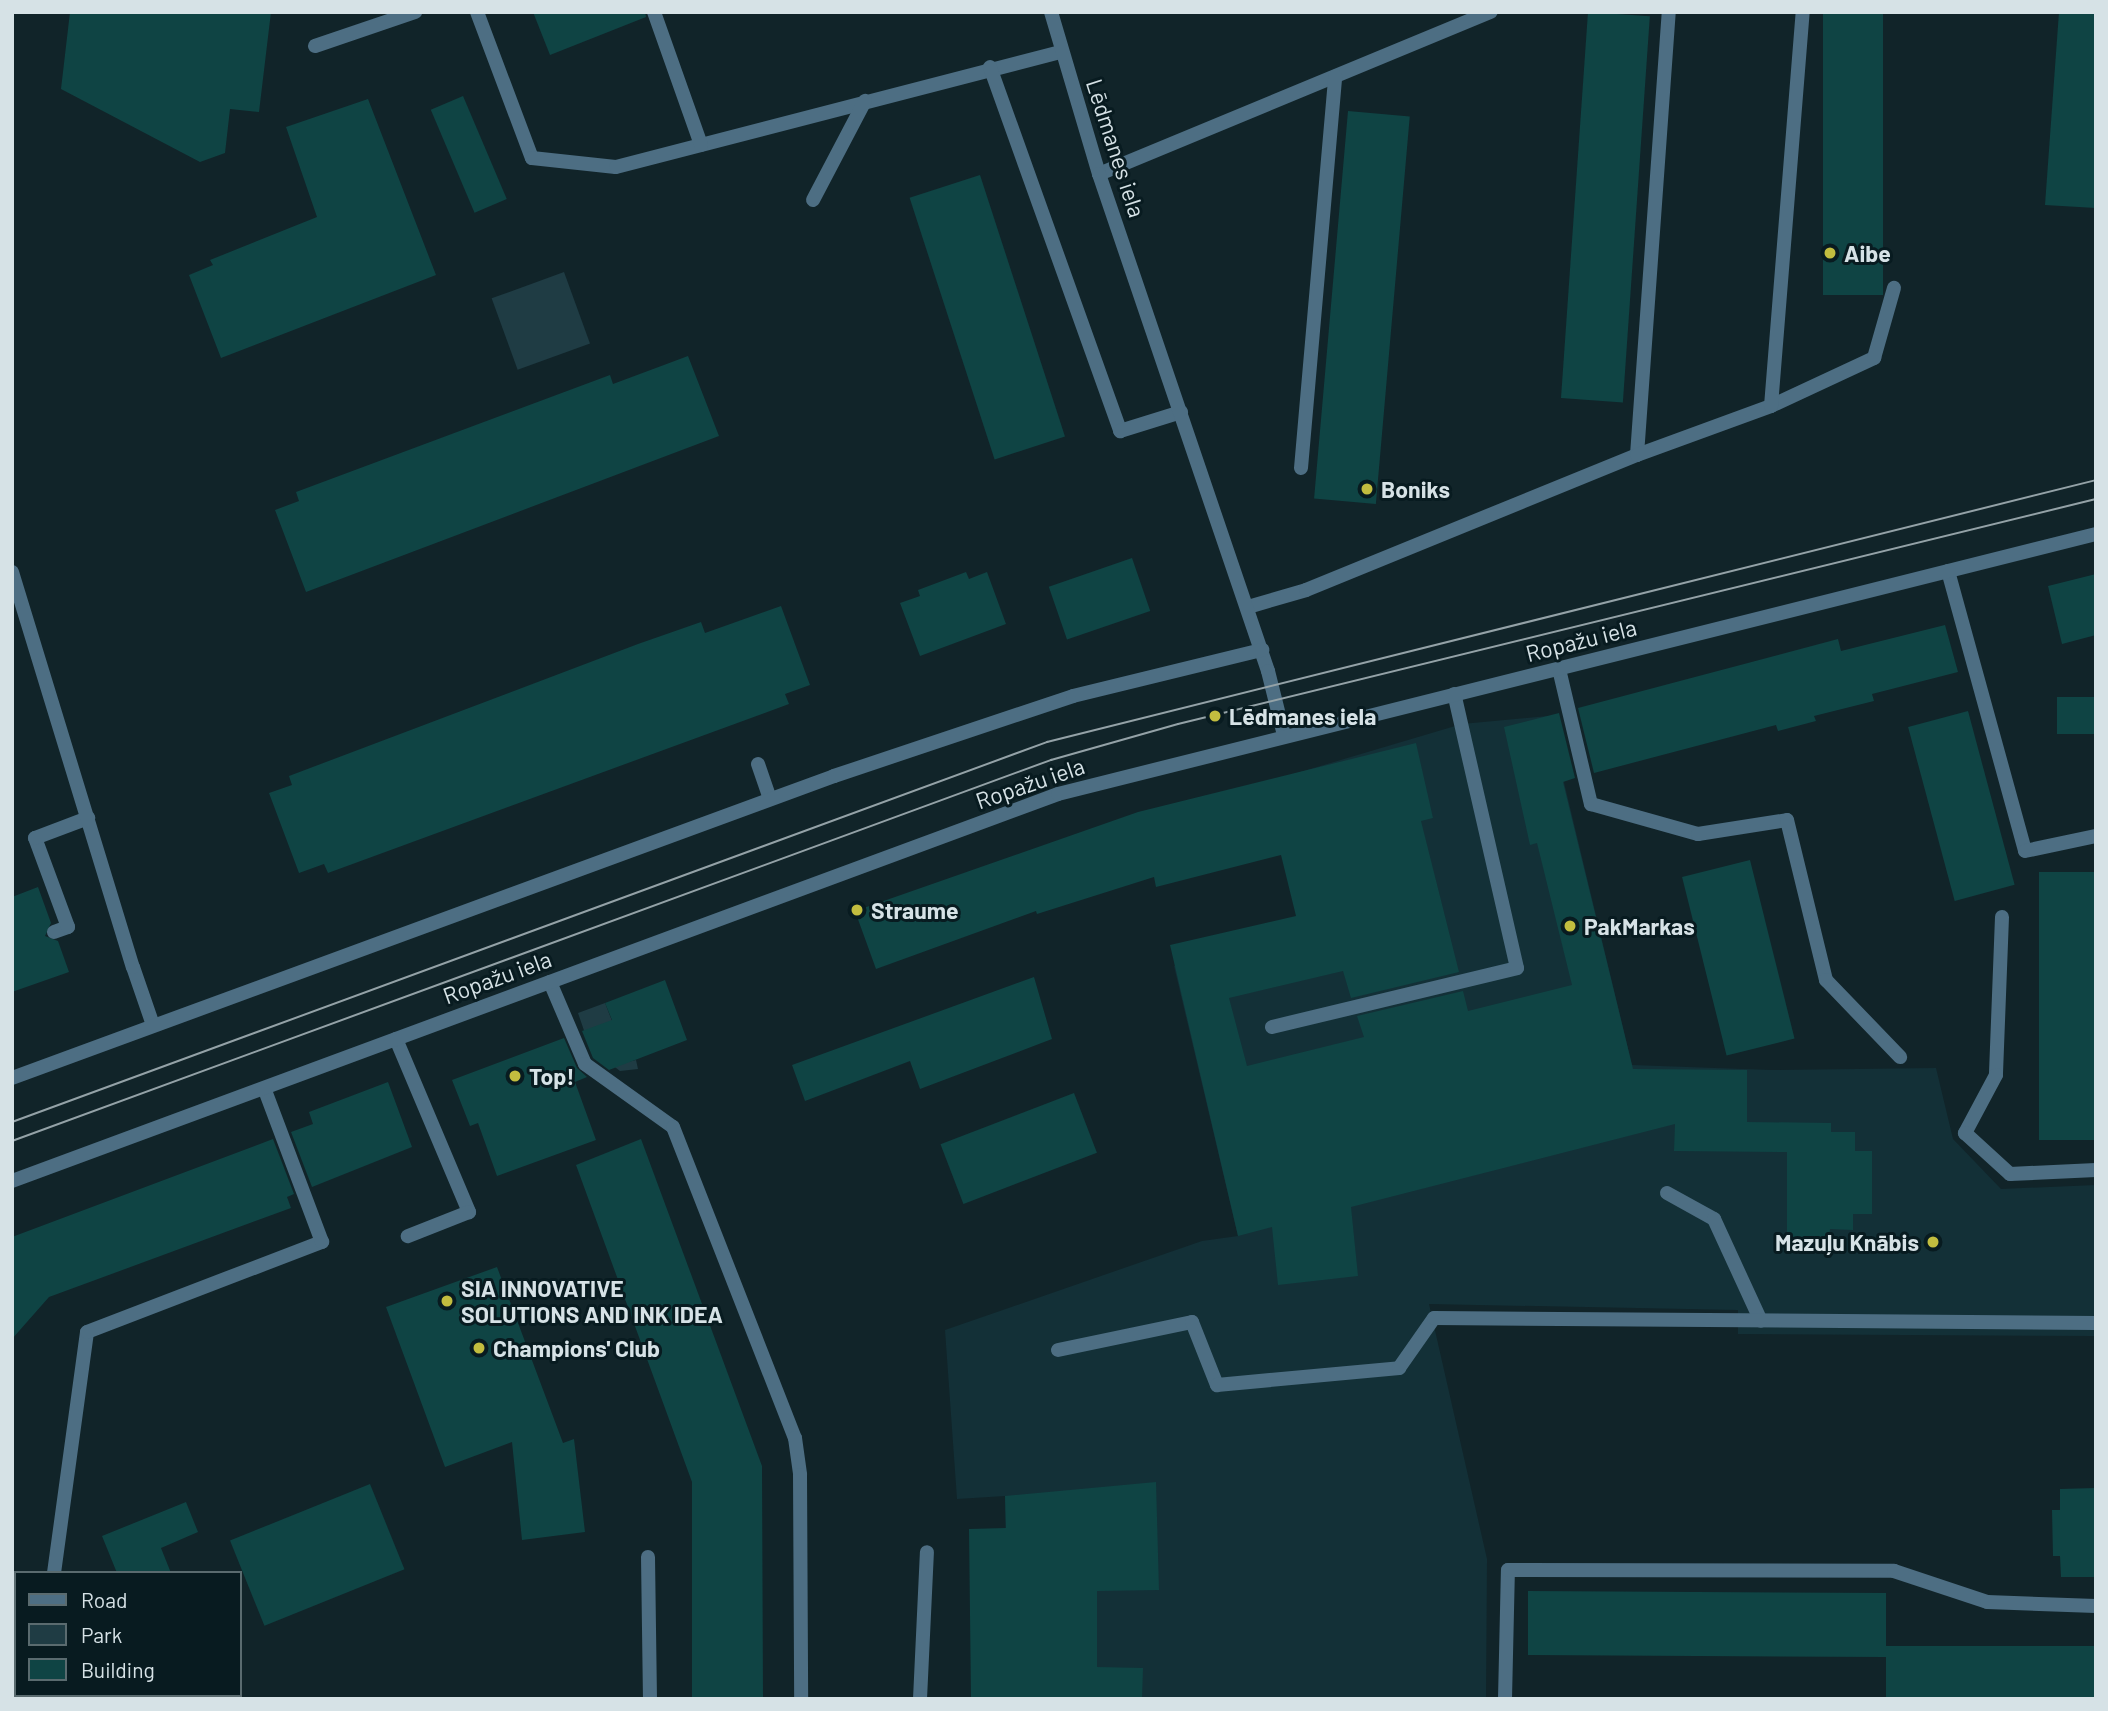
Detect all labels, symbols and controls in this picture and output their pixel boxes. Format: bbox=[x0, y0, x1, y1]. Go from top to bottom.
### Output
street label: Lēdmanes iela bbox=[1081, 75, 1151, 221]
place label: Aibe bbox=[1844, 239, 1891, 267]
marker: Aibe bbox=[1822, 245, 1838, 261]
place label: Boniks bbox=[1381, 475, 1450, 503]
marker: Boniks bbox=[1359, 481, 1375, 497]
street label: Ropažu iela bbox=[1523, 613, 1639, 667]
place label: Lēdmanes iela bbox=[1229, 702, 1376, 730]
marker: Lēdmanes iela bbox=[1207, 708, 1223, 724]
street label: Ropažu iela bbox=[972, 752, 1088, 814]
place label: Straume bbox=[871, 896, 958, 924]
marker: Straume bbox=[849, 902, 865, 918]
place label: PakMarkas bbox=[1584, 912, 1695, 940]
marker: PakMarkas bbox=[1562, 918, 1578, 934]
street label: Ropažu iela bbox=[439, 945, 555, 1009]
place label: Top! bbox=[529, 1062, 574, 1090]
marker: Top! bbox=[507, 1068, 523, 1084]
place label: Mazuļu Knābis bbox=[1775, 1228, 1919, 1256]
marker: Mazuļu Knābis bbox=[1925, 1234, 1941, 1250]
place label: SIA INNOVATIVE SOLUTIONS AND INK IDEA bbox=[461, 1274, 723, 1328]
marker: SIA INNOVATIVE SOLUTIONS AND INK IDEA bbox=[439, 1293, 455, 1309]
place label: Champions' Club bbox=[493, 1334, 660, 1362]
marker: Champions' Club bbox=[471, 1340, 487, 1356]
legend bbox=[14, 1571, 242, 1697]
text: Road bbox=[81, 1587, 127, 1612]
text: Park bbox=[81, 1622, 122, 1647]
text: Building bbox=[81, 1657, 155, 1682]

